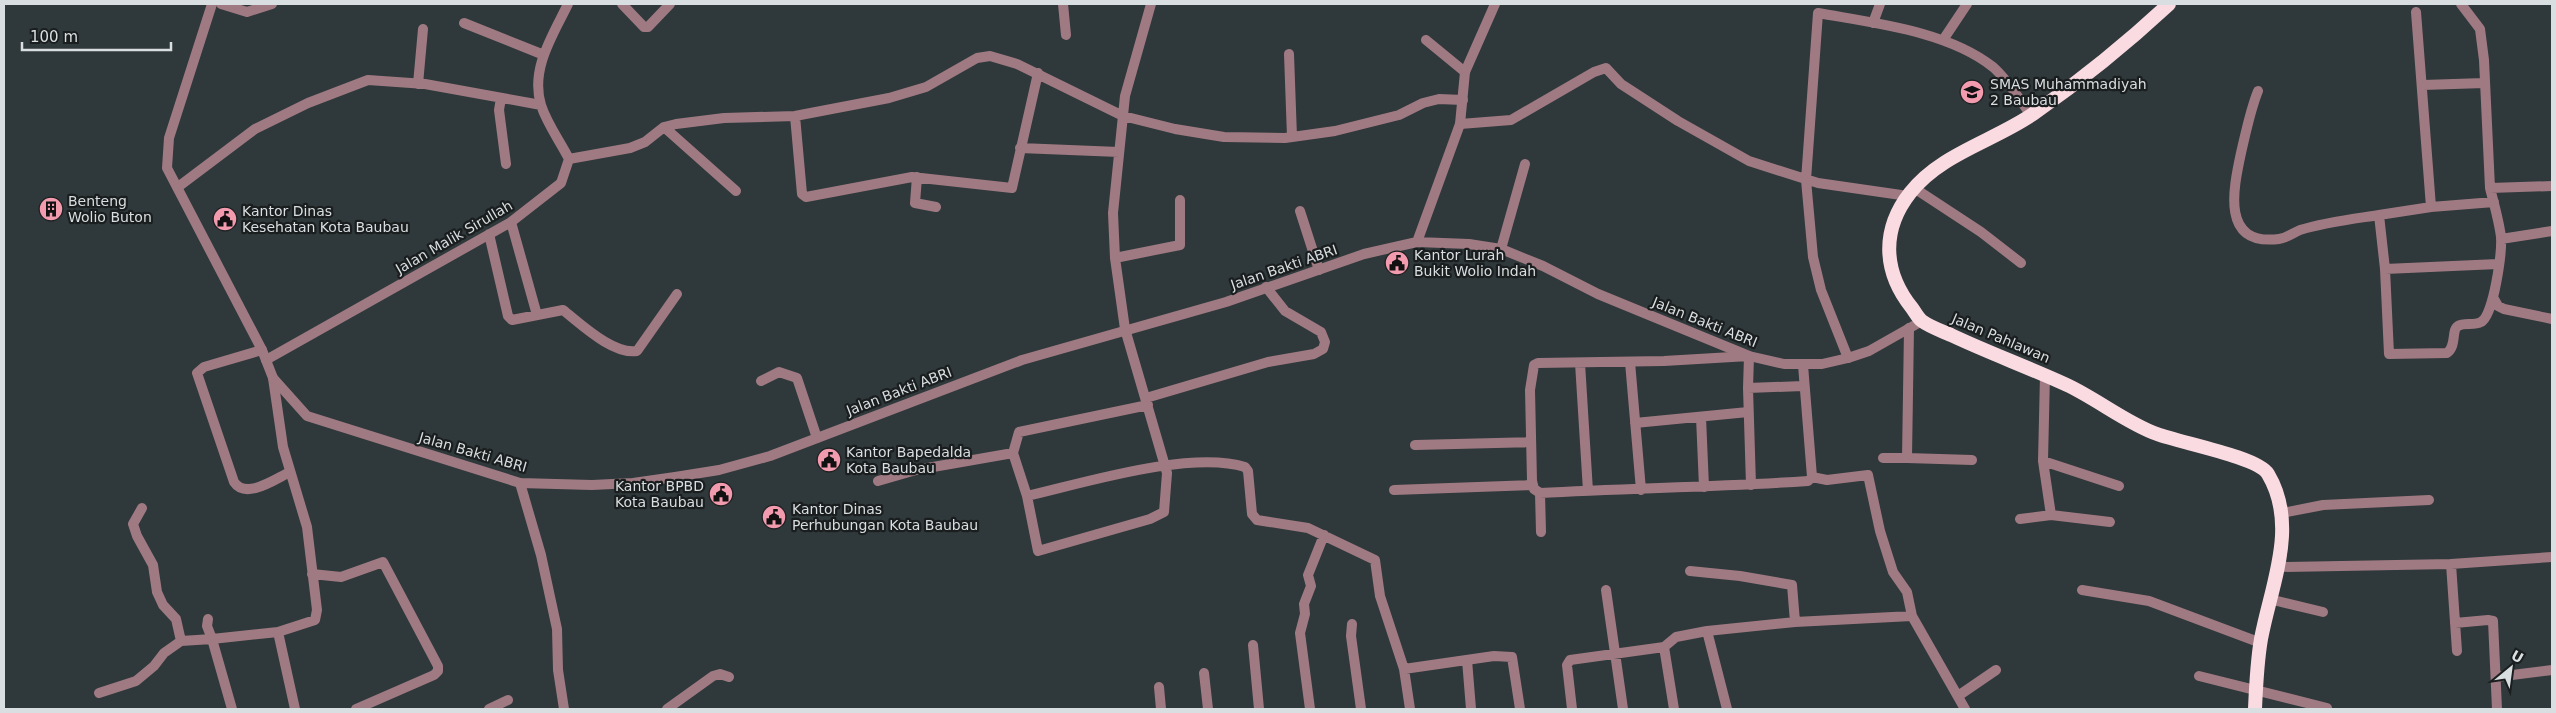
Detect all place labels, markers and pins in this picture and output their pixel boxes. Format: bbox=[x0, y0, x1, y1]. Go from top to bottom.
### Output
place label: SMAS Muhammadiyah 2 Baubau bbox=[1990, 76, 2147, 108]
school or university icon: SMAS Muhammadiyah 2 Baubau bbox=[1959, 79, 1985, 105]
place label: Benteng Wolio Buton bbox=[68, 193, 152, 225]
building icon: Benteng Wolio Buton bbox=[38, 196, 64, 222]
place label: Kantor Dinas Kesehatan Kota Baubau bbox=[242, 203, 409, 235]
public building icon: Kantor Dinas Kesehatan Kota Baubau bbox=[212, 206, 238, 232]
place label: Kantor Lurah Bukit Wolio Indah bbox=[1414, 247, 1536, 279]
public building icon: Kantor Lurah Bukit Wolio Indah bbox=[1384, 250, 1410, 276]
place label: Kantor Bapedalda Kota Baubau bbox=[846, 444, 971, 476]
public building icon: Kantor Bapedalda Kota Baubau bbox=[816, 447, 842, 473]
place label: Kantor BPBD Kota Baubau bbox=[615, 478, 704, 510]
public building icon: Kantor BPBD Kota Baubau bbox=[708, 481, 734, 507]
place label: Kantor Dinas Perhubungan Kota Baubau bbox=[792, 501, 978, 533]
public building icon: Kantor Dinas Perhubungan Kota Baubau bbox=[761, 504, 787, 530]

